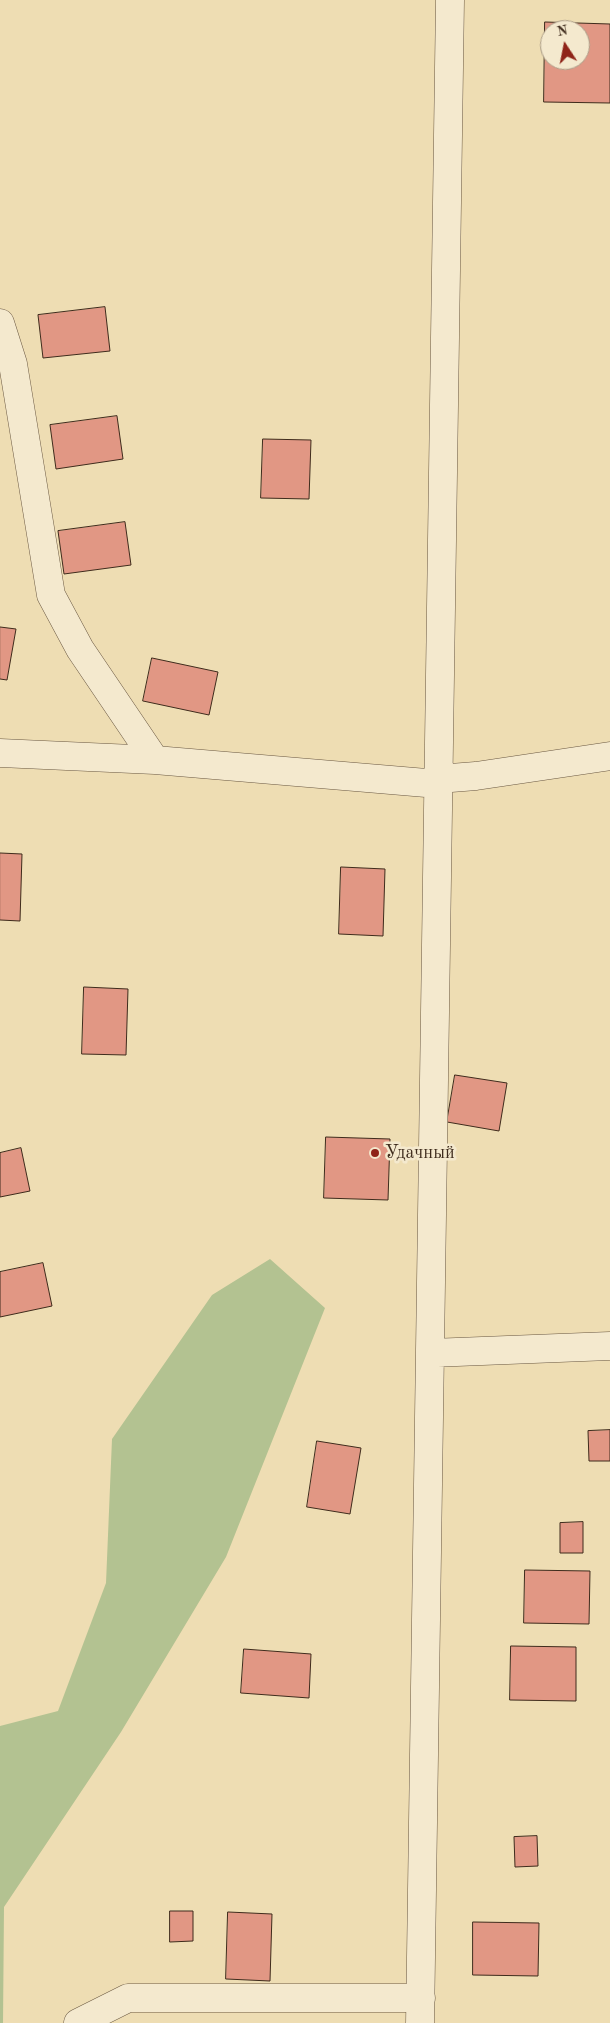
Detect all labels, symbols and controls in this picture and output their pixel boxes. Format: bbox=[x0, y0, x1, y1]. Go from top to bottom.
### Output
north arrow bbox=[540, 20, 590, 70]
text: N bbox=[556, 23, 569, 39]
place label: Удачный bbox=[385, 1142, 455, 1164]
marker: Удачный bbox=[369, 1147, 381, 1159]

